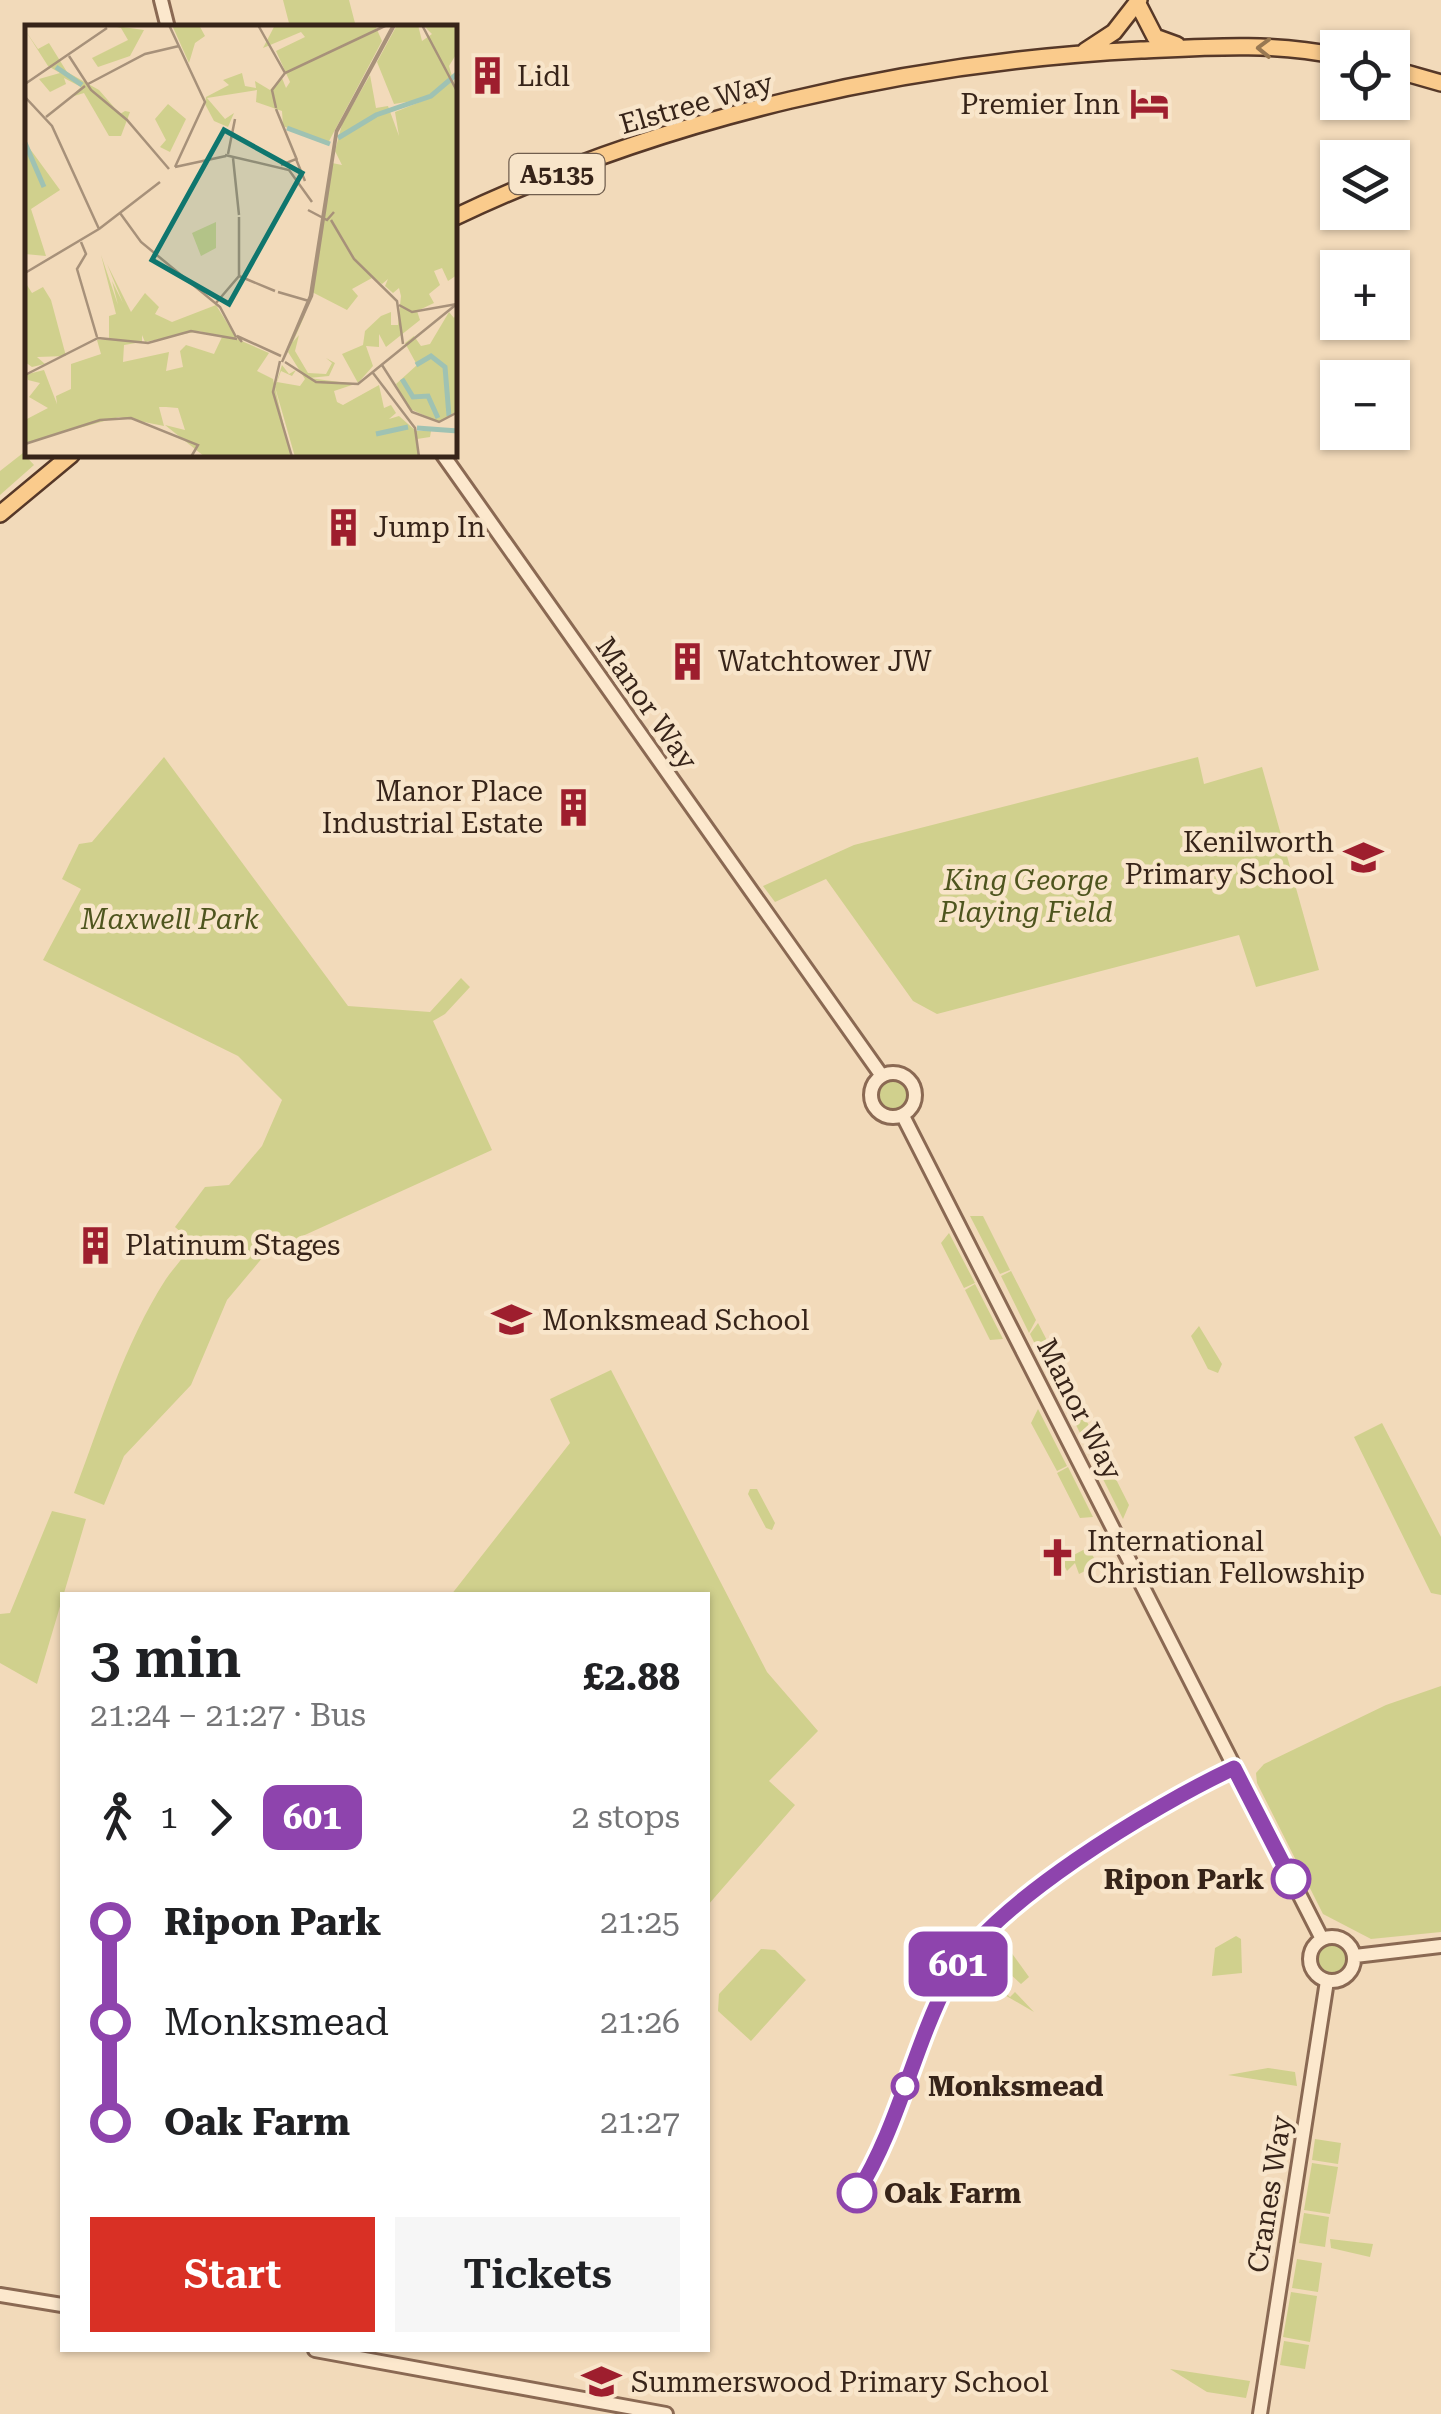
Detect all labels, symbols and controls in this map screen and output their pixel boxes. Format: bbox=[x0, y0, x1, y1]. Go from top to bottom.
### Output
inset map bbox=[25, 25, 458, 458]
map controls bbox=[1320, 30, 1410, 450]
button: locate bbox=[1320, 30, 1410, 120]
one-way arrow bbox=[1256, 37, 1272, 58]
building icon: Lidl bbox=[466, 55, 508, 97]
place label: Lidl bbox=[517, 60, 570, 93]
street label: Elstree Way bbox=[616, 66, 777, 141]
hotel icon: Premier Inn bbox=[1129, 83, 1171, 125]
place label: Premier Inn bbox=[960, 88, 1120, 121]
button: layers bbox=[1320, 140, 1410, 230]
road number: A5135 bbox=[510, 154, 604, 194]
button: + bbox=[1320, 250, 1410, 340]
button: − bbox=[1320, 360, 1410, 450]
building icon: Jump In bbox=[322, 506, 364, 548]
place label: Jump In bbox=[373, 511, 485, 544]
street label: Manor Way bbox=[589, 631, 704, 776]
building icon: Watchtower JW bbox=[667, 640, 709, 682]
place label: Watchtower JW bbox=[718, 645, 932, 678]
place label: Manor Place Industrial Estate bbox=[322, 775, 543, 840]
building icon: Manor Place Industrial Estate bbox=[552, 786, 594, 828]
place label: Kenilworth Primary School bbox=[1124, 826, 1334, 891]
school or university icon: Kenilworth Primary School bbox=[1343, 837, 1385, 879]
park label: King George Playing Field bbox=[938, 864, 1113, 929]
park label: Maxwell Park bbox=[80, 903, 260, 936]
building icon: Platinum Stages bbox=[74, 1224, 116, 1266]
place label: Platinum Stages bbox=[125, 1229, 340, 1262]
school or university icon: Monksmead School bbox=[491, 1299, 533, 1341]
place label: Monksmead School bbox=[542, 1304, 810, 1337]
street label: Manor Way bbox=[1030, 1333, 1129, 1486]
place label: International Christian Fellowship bbox=[1087, 1525, 1365, 1590]
church icon: International Christian Fellowship bbox=[1036, 1536, 1078, 1578]
text: 3 min bbox=[90, 1626, 241, 1690]
text: £2.88 bbox=[583, 1655, 680, 1699]
text: 21:24 – 21:27 · Bus bbox=[90, 1696, 366, 1734]
icon: walk bbox=[90, 1790, 145, 1845]
icon: forward bbox=[193, 1790, 248, 1845]
text: 601 bbox=[283, 1797, 342, 1838]
text: 1 bbox=[160, 1798, 178, 1836]
text: 2 stops bbox=[571, 1798, 680, 1836]
marker: Ripon Park bbox=[1272, 1860, 1310, 1898]
place label: Ripon Park bbox=[1104, 1863, 1264, 1896]
text: Ripon Park bbox=[164, 1900, 381, 1944]
text: 21:25 bbox=[600, 1903, 680, 1941]
line badge: 601 bbox=[900, 1932, 1016, 1996]
text: 601 bbox=[929, 1944, 987, 1985]
text: Monksmead bbox=[164, 2000, 389, 2044]
text: 21:26 bbox=[600, 2003, 680, 2041]
place label: Monksmead bbox=[928, 2070, 1104, 2103]
marker: Monksmead bbox=[892, 2073, 918, 2099]
text: Oak Farm bbox=[164, 2100, 350, 2144]
text: 21:27 bbox=[600, 2103, 680, 2141]
street label: Cranes Way bbox=[1241, 2113, 1298, 2275]
marker: Oak Farm bbox=[838, 2174, 876, 2212]
place label: Oak Farm bbox=[884, 2177, 1021, 2210]
button: Start bbox=[90, 2217, 375, 2332]
button: Tickets bbox=[395, 2217, 680, 2332]
school or university icon: Summerswood Primary School bbox=[580, 2361, 622, 2403]
place label: Summerswood Primary School bbox=[631, 2366, 1049, 2399]

